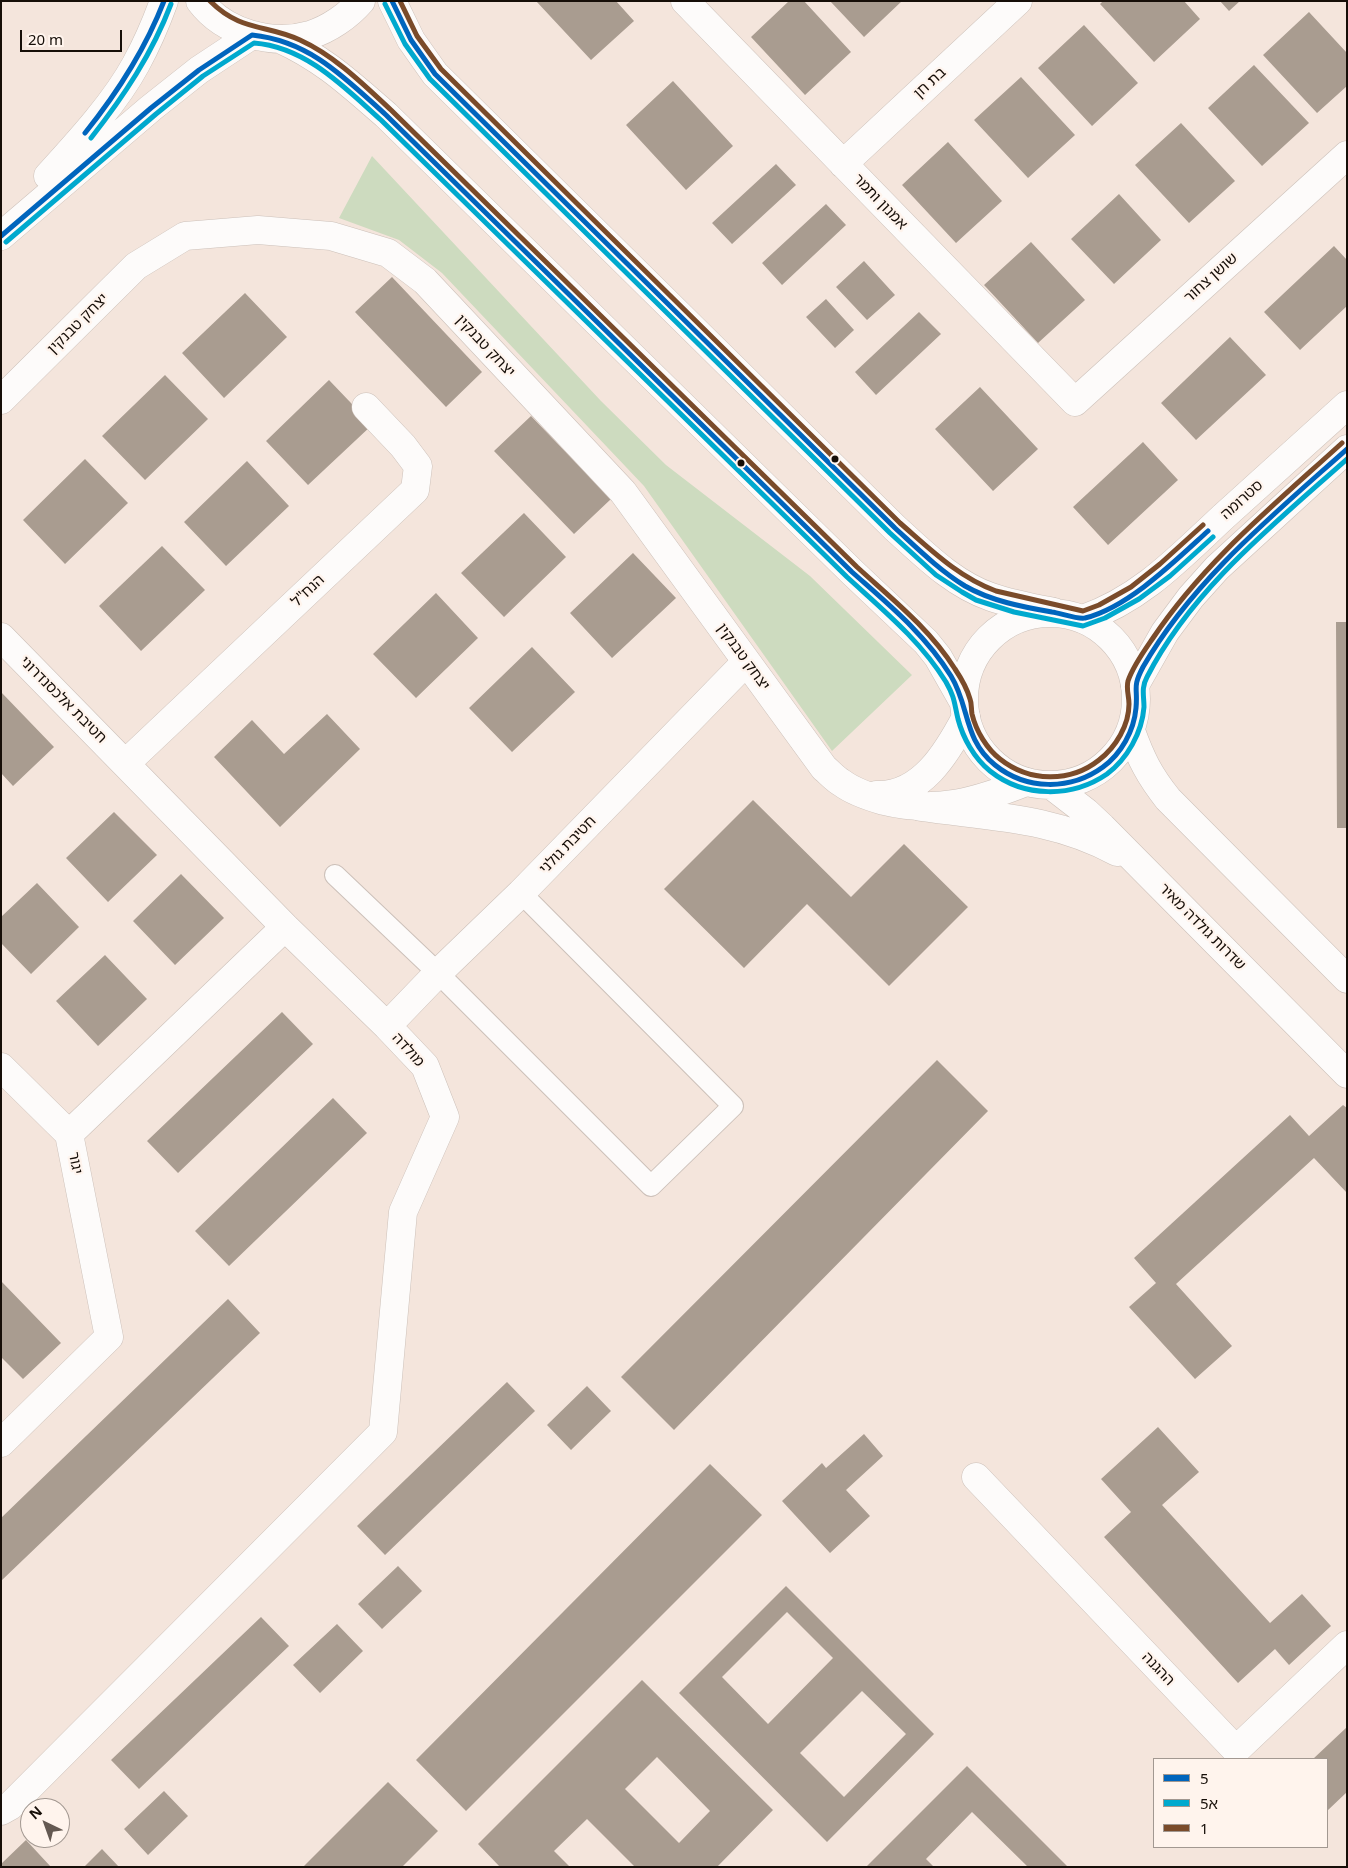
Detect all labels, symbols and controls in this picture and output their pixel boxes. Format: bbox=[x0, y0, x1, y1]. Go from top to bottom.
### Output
scale bar bbox=[22, 20, 125, 52]
text: 20 m bbox=[28, 29, 63, 49]
street label: בת חן bbox=[910, 64, 950, 102]
street label: אמנון ותמר bbox=[849, 170, 911, 234]
street label: שושן צחור bbox=[1181, 249, 1241, 307]
street label: יצחק טבנקין bbox=[44, 290, 112, 358]
street label: יצחק טבנקין bbox=[452, 311, 518, 381]
unlabelled marker bbox=[830, 454, 840, 464]
unlabelled marker bbox=[736, 458, 746, 468]
street label: סטרומה bbox=[1217, 476, 1267, 524]
street label: הנח"ל bbox=[288, 571, 328, 611]
street label: יצחק טבנקין bbox=[713, 620, 773, 694]
street label: חטיבת אלכסנדרוני bbox=[16, 653, 110, 747]
street label: חטיבת גולני bbox=[536, 812, 600, 878]
street label: שדרות גולדה מאיר bbox=[1155, 880, 1249, 974]
street label: מולדה bbox=[388, 1029, 428, 1071]
street label: יגור bbox=[64, 1150, 86, 1176]
street label: ההגנה bbox=[1138, 1649, 1178, 1689]
legend bbox=[1153, 1758, 1328, 1848]
text: 5 bbox=[1200, 1768, 1209, 1788]
text: 5א bbox=[1200, 1793, 1218, 1813]
north arrow bbox=[20, 1798, 70, 1848]
text: N bbox=[25, 1801, 46, 1823]
text: 1 bbox=[1200, 1818, 1209, 1838]

